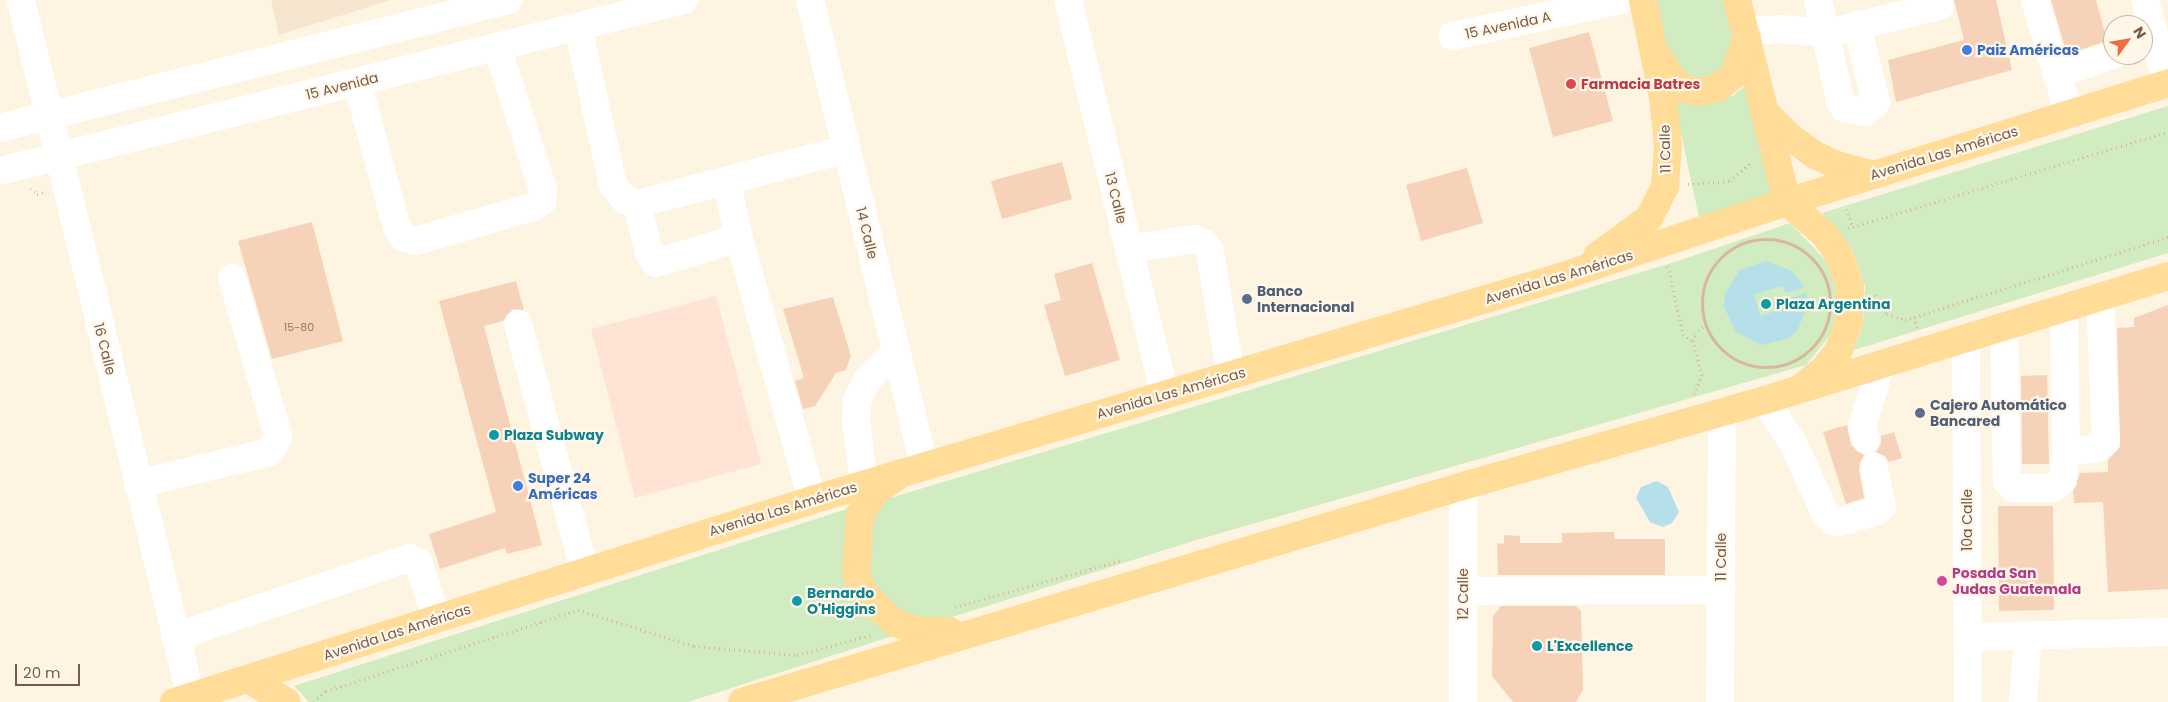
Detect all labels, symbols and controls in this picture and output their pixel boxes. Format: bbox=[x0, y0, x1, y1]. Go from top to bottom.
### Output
street label: 15 Avenida A bbox=[1463, 8, 1553, 42]
north arrow bbox=[2103, 15, 2153, 65]
text: N bbox=[2129, 23, 2151, 42]
place label: Paiz Américas bbox=[1977, 42, 2079, 58]
marker: Paiz Américas bbox=[1961, 44, 1973, 56]
street label: 15 Avenida bbox=[304, 69, 380, 103]
place label: Farmacia Batres bbox=[1581, 76, 1700, 92]
marker: Farmacia Batres bbox=[1565, 78, 1577, 90]
street label: Avenida Las Américas bbox=[1868, 122, 2020, 184]
street label: 11 Calle bbox=[1656, 125, 1674, 173]
street label: 13 Calle bbox=[1102, 171, 1130, 225]
street label: 14 Calle bbox=[852, 205, 882, 261]
street label: Avenida Las Américas bbox=[1483, 246, 1635, 308]
place label: Banco Internacional bbox=[1257, 283, 1354, 316]
marker: Banco Internacional bbox=[1241, 293, 1253, 305]
place label: Plaza Argentina bbox=[1776, 296, 1890, 312]
marker: Plaza Argentina bbox=[1760, 298, 1772, 310]
house number: 15-80 bbox=[284, 320, 314, 334]
street label: 16 Calle bbox=[90, 321, 120, 377]
street label: Avenida Las Américas bbox=[1095, 364, 1247, 422]
place label: Cajero Automático Bancared bbox=[1930, 397, 2067, 430]
marker: Cajero Automático Bancared bbox=[1914, 407, 1926, 419]
place label: Plaza Subway bbox=[504, 427, 604, 443]
marker: Plaza Subway bbox=[488, 429, 500, 441]
place label: Super 24 Américas bbox=[528, 470, 598, 502]
street label: Avenida Las Américas bbox=[707, 478, 859, 540]
marker: Super 24 Américas bbox=[512, 480, 524, 492]
street label: 10a Calle bbox=[1959, 489, 1975, 551]
street label: 11 Calle bbox=[1713, 533, 1729, 581]
place label: Posada San Judas Guatemala bbox=[1952, 565, 2081, 598]
street label: 12 Calle bbox=[1455, 568, 1471, 620]
marker: Posada San Judas Guatemala bbox=[1936, 575, 1948, 587]
place label: Bernardo O'Higgins bbox=[807, 585, 876, 618]
marker: Bernardo O'Higgins bbox=[791, 595, 803, 607]
street label: Avenida Las Américas bbox=[321, 600, 473, 664]
place label: L'Excellence bbox=[1547, 638, 1633, 654]
marker: L'Excellence bbox=[1531, 640, 1543, 652]
scale bar bbox=[18, 654, 82, 686]
text: 20 m bbox=[23, 662, 61, 683]

